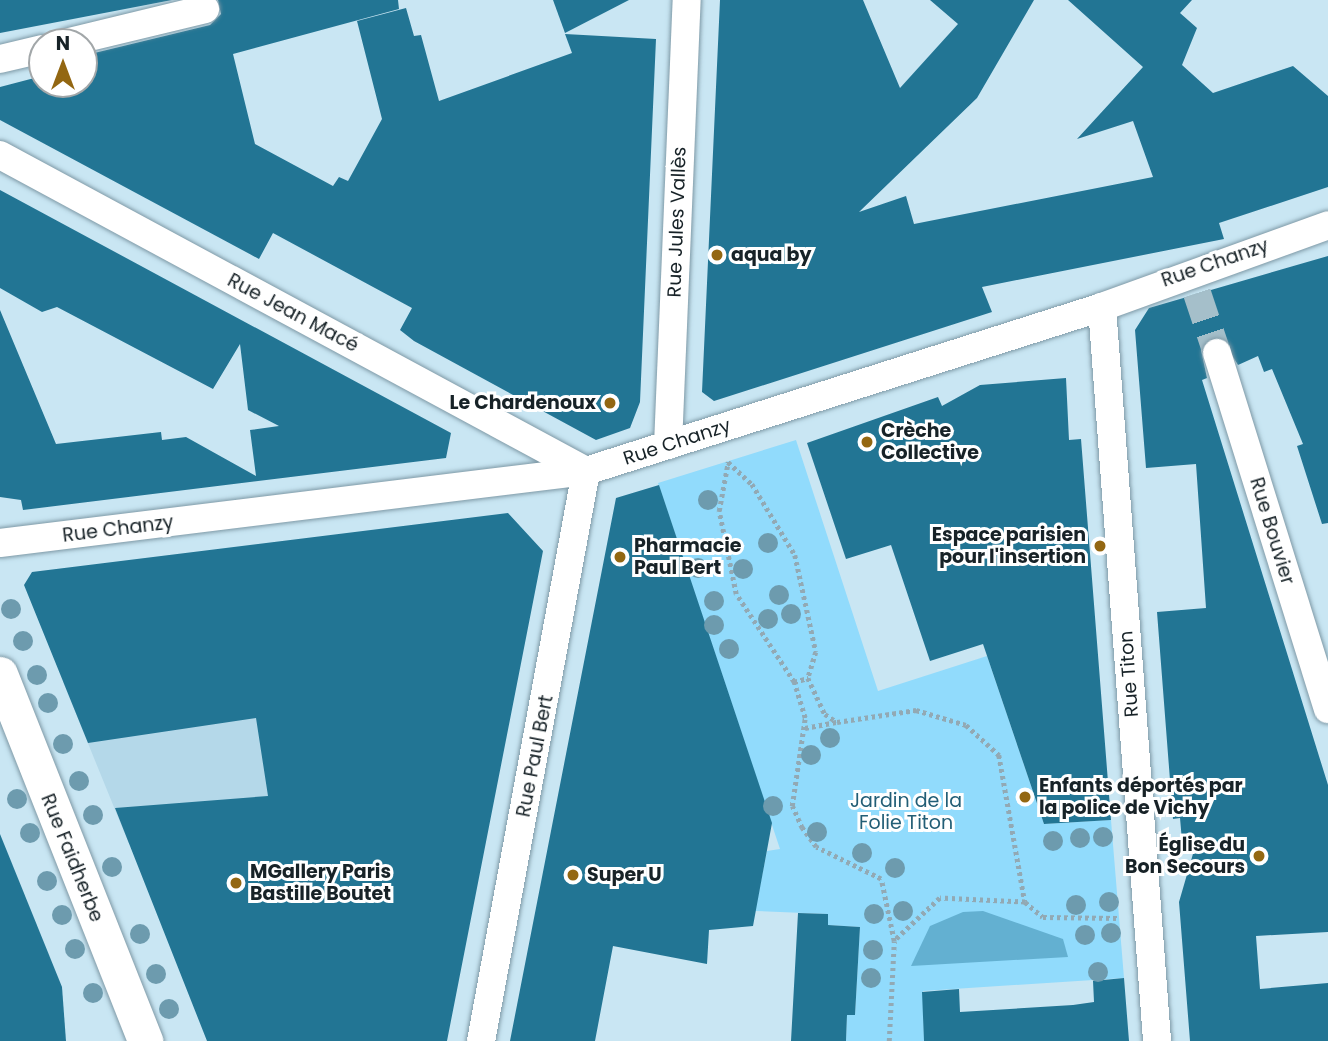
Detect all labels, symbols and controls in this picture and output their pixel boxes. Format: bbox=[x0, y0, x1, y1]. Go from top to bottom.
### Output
north arrow bbox=[28, 28, 98, 98]
text: N bbox=[56, 30, 70, 57]
street label: Rue Jules Vallès bbox=[663, 146, 691, 298]
street label: Rue Chanzy bbox=[1158, 234, 1272, 292]
place label: aqua by bbox=[731, 244, 811, 266]
marker: aqua by bbox=[709, 247, 725, 263]
street label: Rue Jean Macé bbox=[224, 269, 362, 357]
place label: Le Chardenoux bbox=[449, 392, 596, 414]
marker: Le Chardenoux bbox=[602, 395, 618, 411]
street label: Rue Chanzy bbox=[620, 414, 734, 470]
place label: Crèche Collective bbox=[881, 420, 979, 464]
marker: Crèche Collective bbox=[859, 434, 875, 450]
street label: Rue Bouvier bbox=[1245, 475, 1299, 587]
street label: Rue Chanzy bbox=[61, 511, 175, 547]
place label: Espace parisien pour l'insertion bbox=[932, 524, 1086, 568]
place label: Pharmacie Paul Bert bbox=[634, 535, 742, 579]
marker: Espace parisien pour l'insertion bbox=[1092, 538, 1108, 554]
marker: Pharmacie Paul Bert bbox=[612, 549, 628, 565]
street label: Rue Titon bbox=[1115, 630, 1143, 718]
street label: Rue Paul Bert bbox=[512, 693, 558, 819]
place label: Enfants déportés par la police de Vichy bbox=[1039, 775, 1243, 819]
marker: Enfants déportés par la police de Vichy bbox=[1017, 789, 1033, 805]
park label: Jardin de la Folie Titon bbox=[850, 790, 962, 834]
street label: Rue Faidherbe bbox=[36, 791, 108, 925]
place label: Église du Bon Secours bbox=[1125, 834, 1245, 878]
marker: Église du Bon Secours bbox=[1251, 848, 1267, 864]
place label: MGallery Paris Bastille Boutet bbox=[250, 861, 391, 905]
place label: Super U bbox=[587, 864, 662, 886]
marker: Super U bbox=[565, 867, 581, 883]
marker: MGallery Paris Bastille Boutet bbox=[228, 875, 244, 891]

